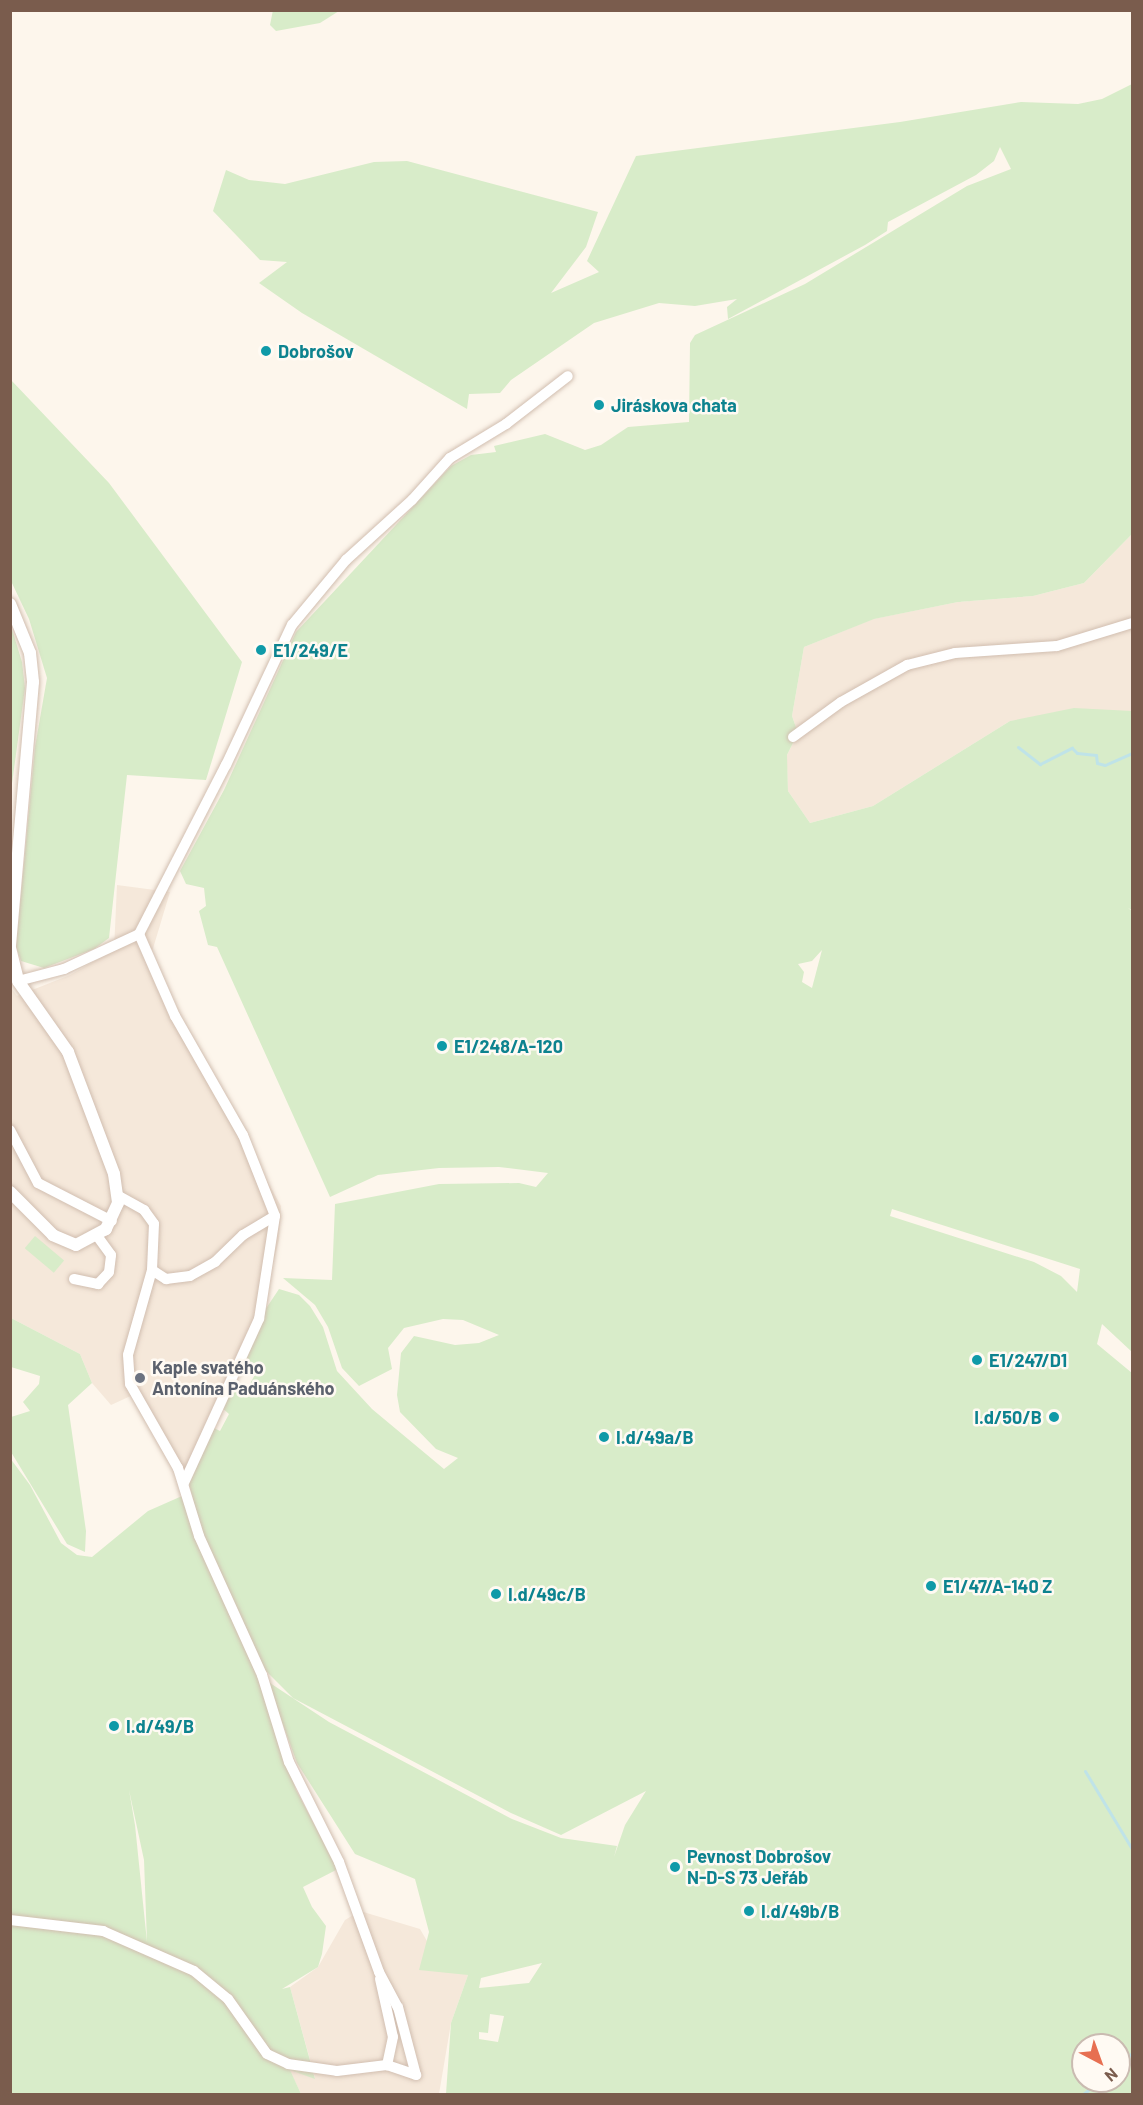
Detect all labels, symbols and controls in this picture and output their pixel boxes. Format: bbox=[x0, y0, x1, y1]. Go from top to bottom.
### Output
place label: Dobrošov bbox=[278, 340, 354, 362]
marker: Dobrošov bbox=[259, 344, 273, 358]
place label: Jiráskova chata bbox=[611, 394, 737, 416]
marker: Jiráskova chata bbox=[592, 398, 606, 412]
place label: E1/249/E bbox=[273, 639, 348, 661]
marker: E1/249/E bbox=[254, 643, 268, 657]
place label: E1/248/A-120 bbox=[454, 1035, 563, 1057]
marker: E1/248/A-120 bbox=[435, 1039, 449, 1053]
place label: E1/247/D1 bbox=[989, 1349, 1067, 1371]
marker: E1/247/D1 bbox=[970, 1353, 984, 1367]
place label: Kaple svatého Antonína Paduánského bbox=[152, 1357, 335, 1400]
marker: Kaple svatého Antonína Paduánského bbox=[133, 1371, 147, 1385]
place label: I.d/50/B bbox=[974, 1406, 1042, 1428]
marker: I.d/50/B bbox=[1047, 1410, 1061, 1424]
place label: I.d/49a/B bbox=[616, 1426, 694, 1448]
marker: I.d/49a/B bbox=[597, 1430, 611, 1444]
place label: E1/47/A-140 Z bbox=[943, 1575, 1052, 1597]
marker: E1/47/A-140 Z bbox=[924, 1579, 938, 1593]
place label: I.d/49c/B bbox=[508, 1583, 586, 1605]
marker: I.d/49c/B bbox=[489, 1587, 503, 1601]
place label: I.d/49/B bbox=[126, 1715, 194, 1737]
marker: I.d/49/B bbox=[107, 1719, 121, 1733]
place label: Pevnost Dobrošov N-D-S 73 Jeřáb bbox=[687, 1846, 831, 1888]
marker: Pevnost Dobrošov N-D-S 73 Jeřáb bbox=[668, 1860, 682, 1874]
place label: I.d/49b/B bbox=[761, 1900, 839, 1922]
marker: I.d/49b/B bbox=[742, 1904, 756, 1918]
north arrow bbox=[1071, 2033, 1131, 2093]
text: N bbox=[1102, 2065, 1122, 2086]

